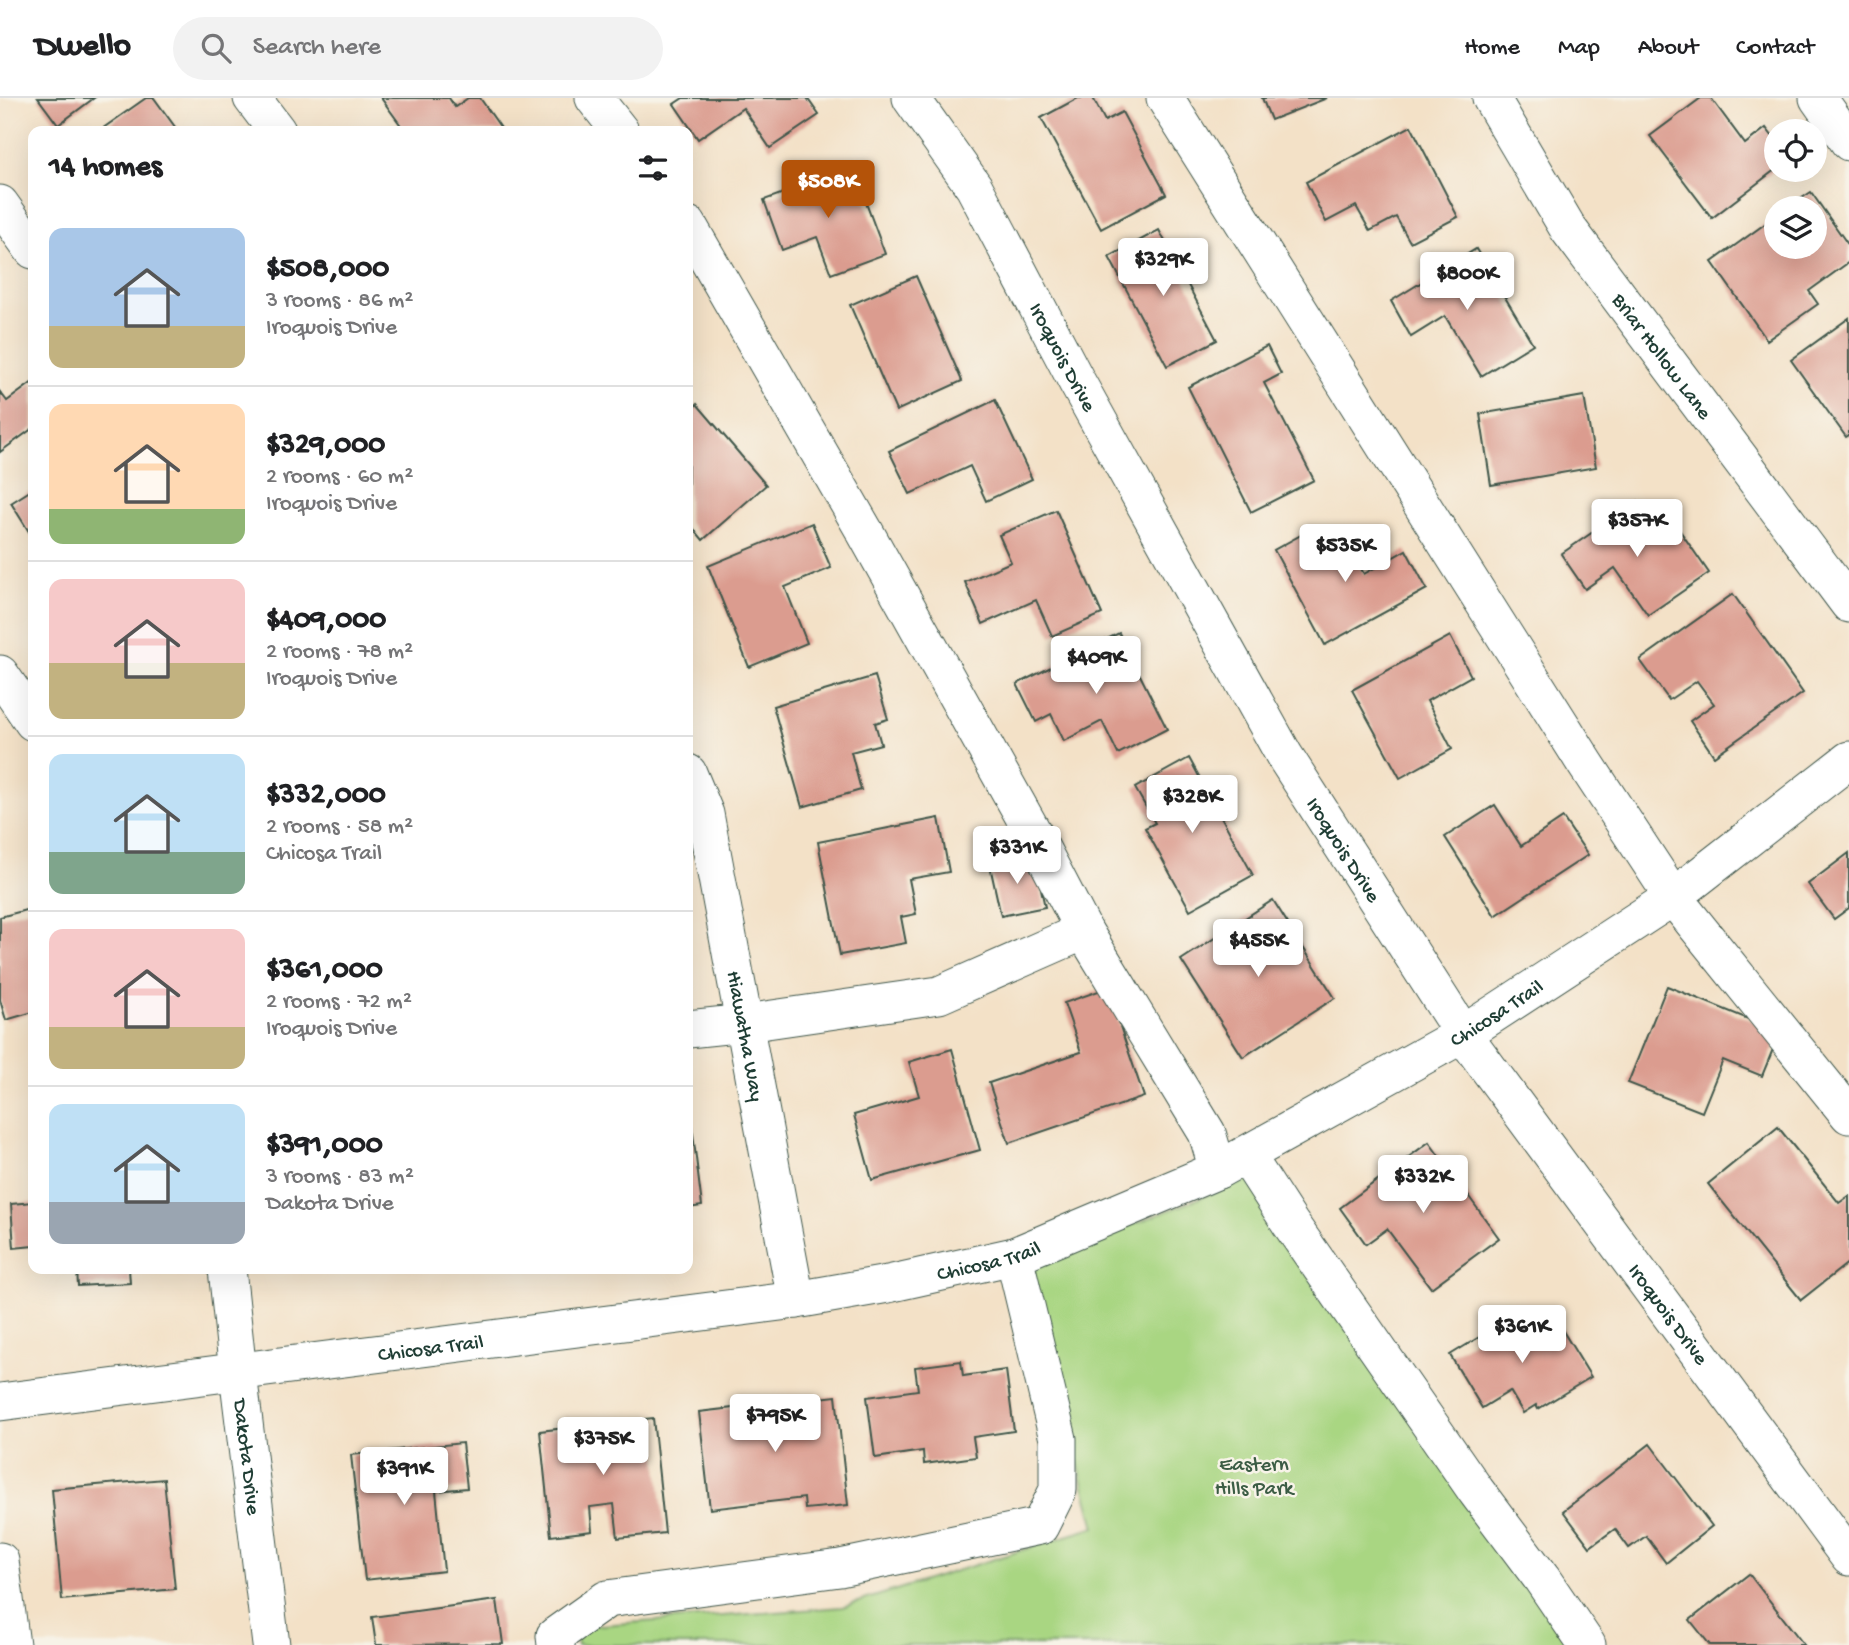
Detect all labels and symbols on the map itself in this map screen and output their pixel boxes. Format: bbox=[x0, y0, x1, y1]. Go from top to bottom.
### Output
pin: $508K bbox=[779, 160, 877, 220]
pin: $329K bbox=[1114, 238, 1212, 298]
pin: $800K bbox=[1418, 252, 1516, 312]
street label: Briar Hollow Lane bbox=[1604, 289, 1716, 427]
street label: Iroquois Drive bbox=[1022, 300, 1101, 418]
pin: $357K bbox=[1588, 500, 1686, 559]
pin: $535K bbox=[1296, 524, 1394, 584]
pin: $409K bbox=[1047, 636, 1145, 696]
pin: $328K bbox=[1143, 776, 1241, 835]
street label: Iroquois Drive bbox=[1299, 794, 1385, 909]
pin: $331K bbox=[968, 826, 1066, 886]
pin: $455K bbox=[1209, 920, 1307, 979]
street label: Hiawatha Way bbox=[719, 969, 768, 1104]
street label: Chicosa Trail bbox=[1447, 976, 1549, 1055]
pin: $332K bbox=[1374, 1156, 1472, 1215]
street label: Chicosa Trail bbox=[935, 1237, 1045, 1289]
street label: Iroquois Drive bbox=[1621, 1260, 1713, 1372]
pin: $361K bbox=[1473, 1306, 1571, 1365]
street label: Chicosa Trail bbox=[377, 1331, 485, 1369]
pin: $795K bbox=[726, 1394, 824, 1454]
street label: Dakota Drive bbox=[225, 1396, 264, 1518]
pin: $375K bbox=[554, 1418, 652, 1477]
pin: $391K bbox=[355, 1448, 453, 1507]
park label: Eastern Hills Park bbox=[1215, 1454, 1296, 1503]

